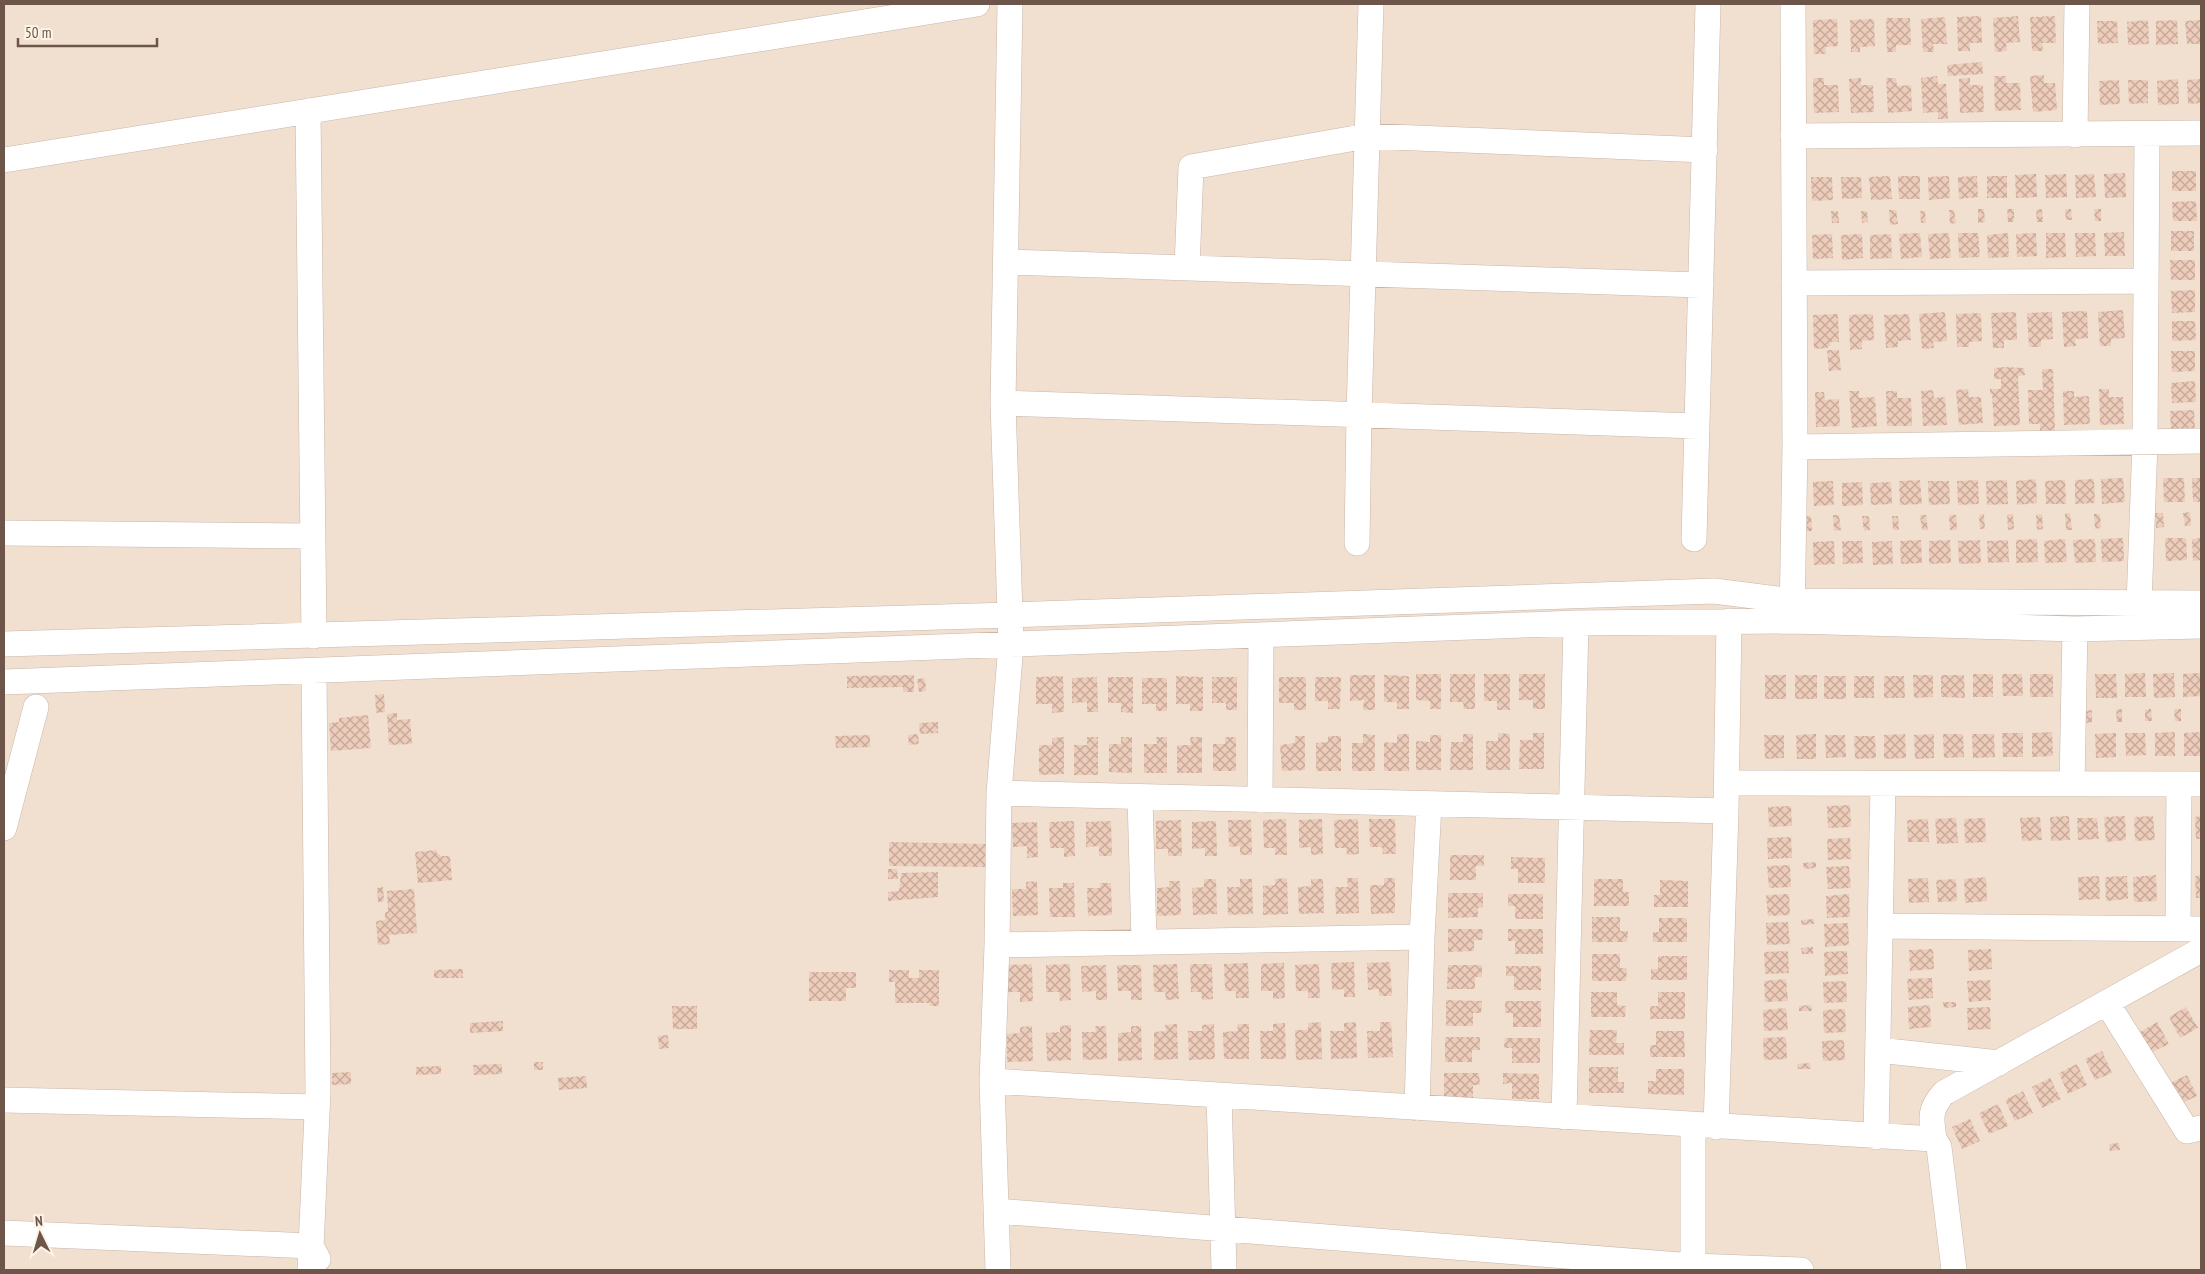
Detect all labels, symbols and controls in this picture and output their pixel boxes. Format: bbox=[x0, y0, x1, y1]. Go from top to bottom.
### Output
scale bar bbox=[18, 15, 156, 47]
text: 50 m bbox=[25, 23, 51, 42]
north arrow bbox=[15, 1209, 65, 1259]
text: N bbox=[34, 1212, 43, 1230]

